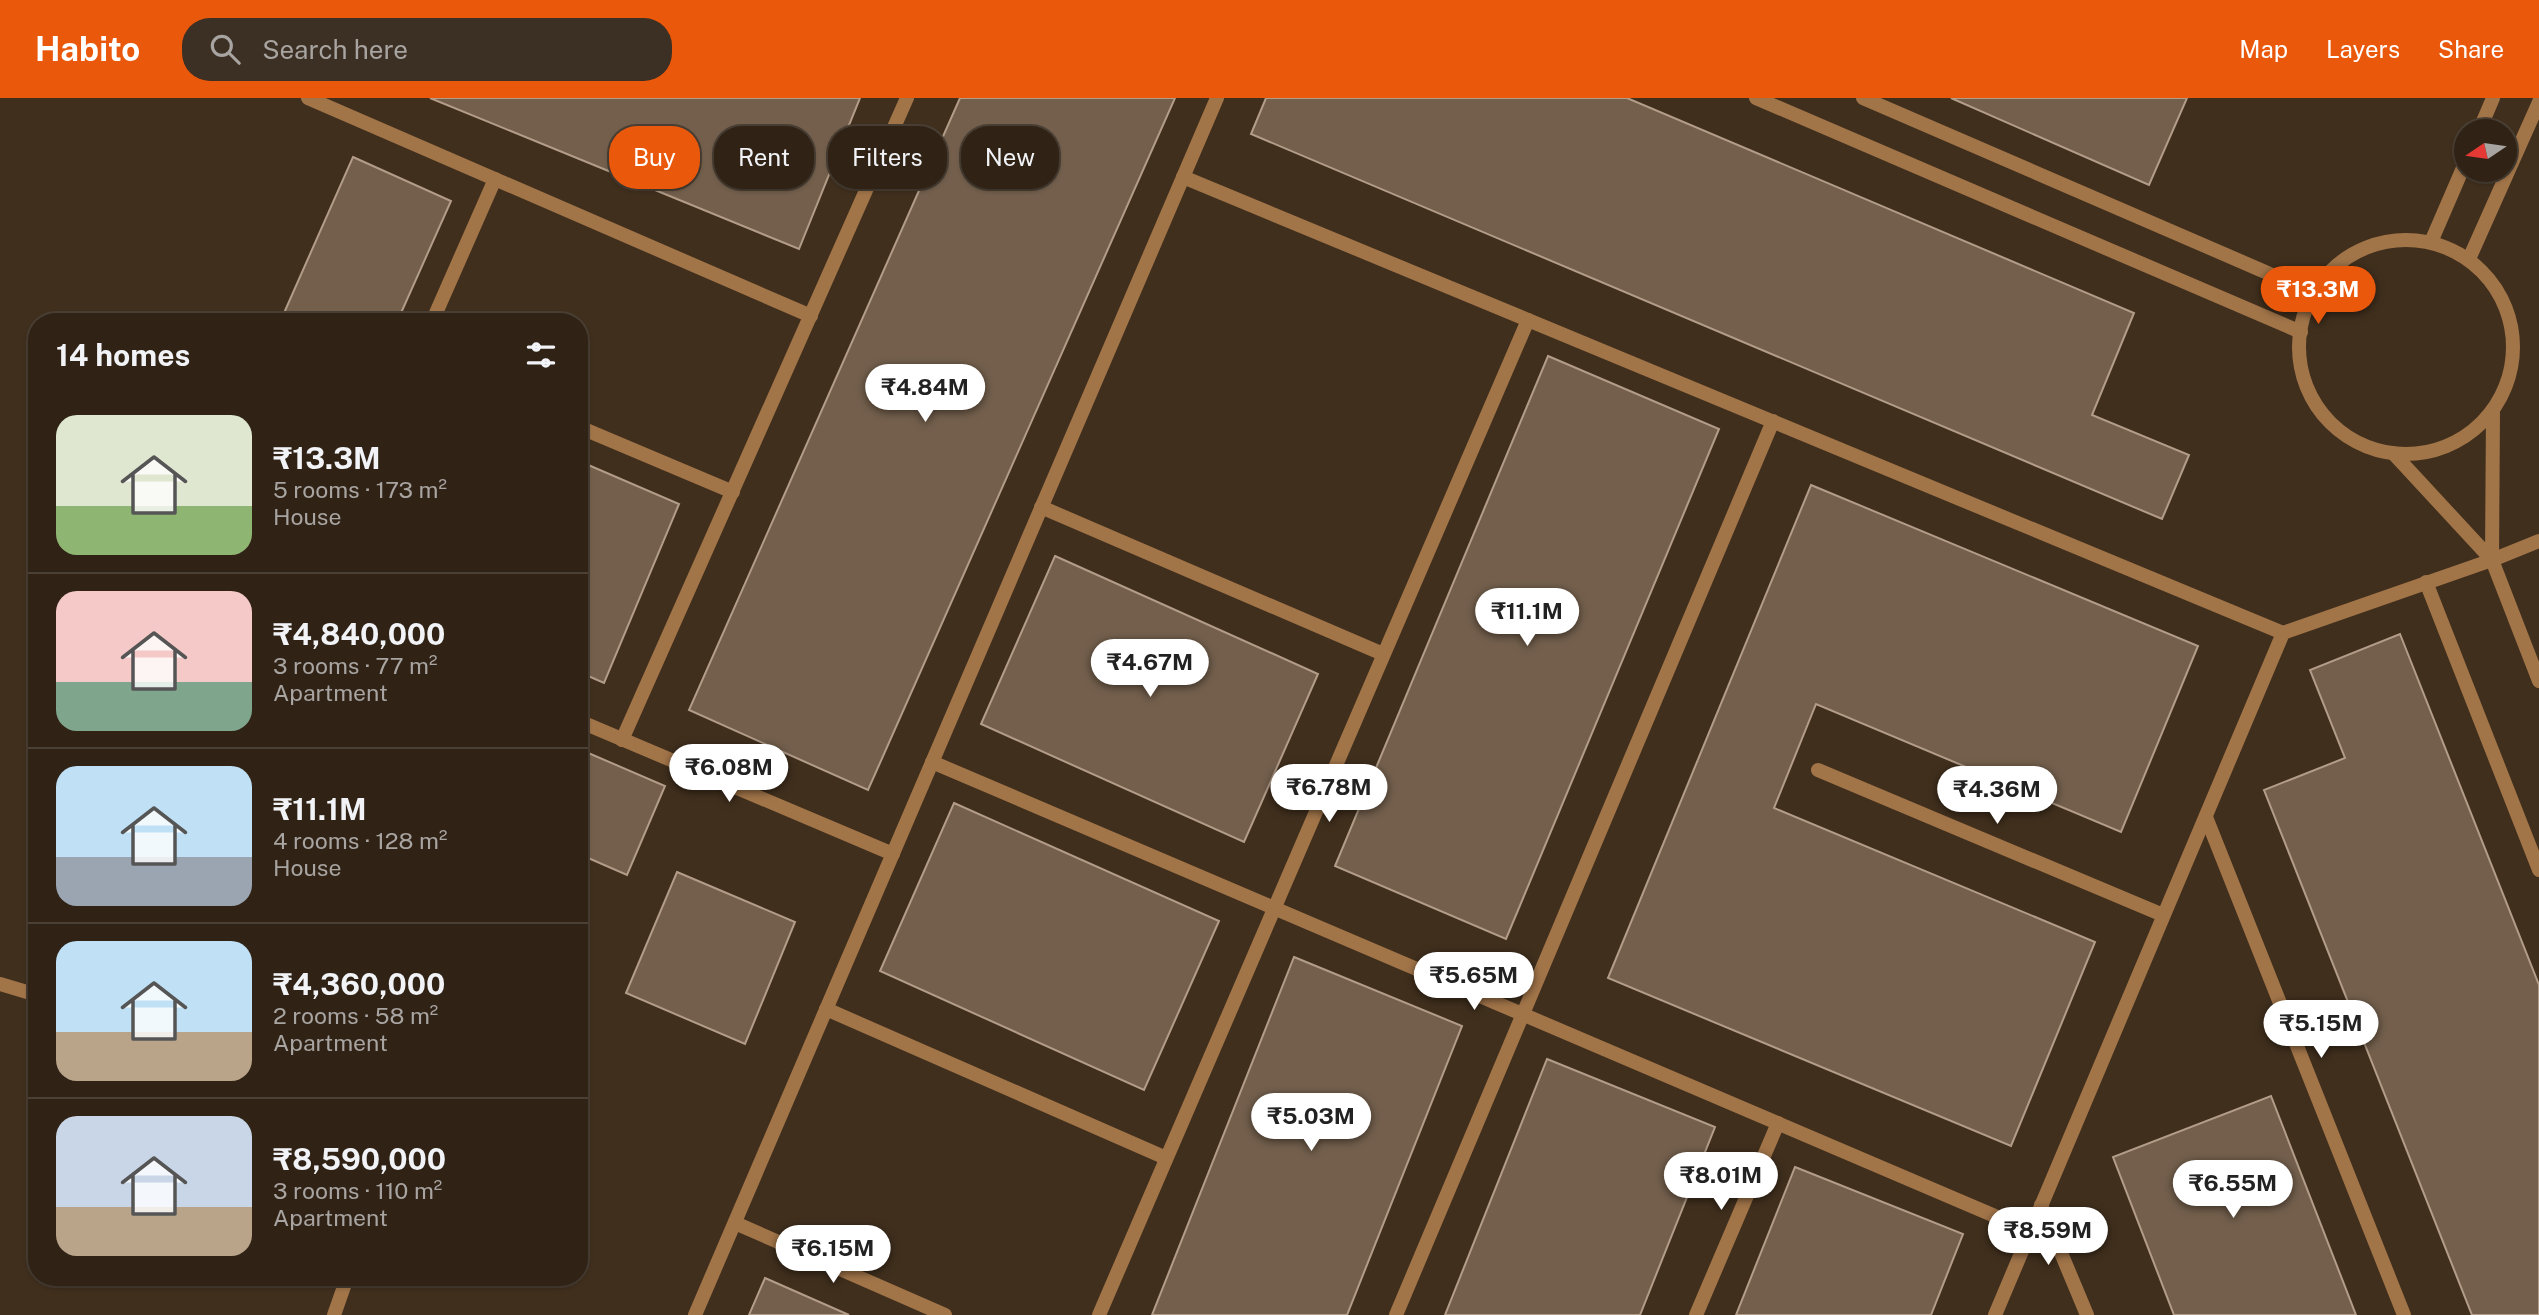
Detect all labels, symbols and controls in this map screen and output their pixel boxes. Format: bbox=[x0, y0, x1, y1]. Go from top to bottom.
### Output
search box bbox=[182, 18, 672, 81]
text: Habito bbox=[35, 30, 140, 68]
icon: search bbox=[206, 30, 244, 68]
text: Search here bbox=[262, 34, 408, 65]
text: Map bbox=[2239, 35, 2288, 63]
text: Layers bbox=[2326, 35, 2400, 63]
text: Share bbox=[2438, 35, 2504, 63]
north arrow bbox=[2454, 119, 2516, 182]
map controls bbox=[2454, 119, 2517, 182]
chip: Buy bbox=[609, 126, 700, 189]
chip: Rent bbox=[714, 126, 814, 189]
chip: Filters bbox=[828, 126, 947, 189]
chip: New bbox=[961, 126, 1059, 189]
pin: ₹13.3M bbox=[2261, 266, 2375, 326]
text: ₹13.3M bbox=[2277, 275, 2359, 302]
icon: filters bbox=[522, 336, 560, 374]
text: 14 homes bbox=[56, 337, 190, 373]
pin: ₹4.84M bbox=[868, 364, 982, 424]
text: ₹4.84M bbox=[881, 373, 969, 400]
text: ₹13.3M bbox=[273, 440, 381, 476]
icon: home bbox=[112, 443, 196, 527]
text: 5 rooms · 173 m² bbox=[273, 476, 447, 503]
text: House bbox=[273, 503, 341, 530]
pin: ₹11.1M bbox=[1470, 588, 1584, 648]
text: ₹11.1M bbox=[1491, 597, 1563, 624]
text: ₹4,840,000 bbox=[273, 616, 445, 652]
icon: home bbox=[112, 619, 196, 703]
pin: ₹4.67M bbox=[1093, 640, 1207, 699]
text: ₹4.67M bbox=[1107, 648, 1193, 675]
text: 3 rooms · 77 m² bbox=[273, 652, 437, 679]
text: Apartment bbox=[273, 679, 388, 706]
pin: ₹6.08M bbox=[672, 744, 786, 804]
text: ₹6.08M bbox=[685, 753, 773, 780]
pin: ₹6.78M bbox=[1272, 764, 1386, 824]
pin: ₹4.36M bbox=[1940, 766, 2054, 826]
text: ₹6.78M bbox=[1286, 773, 1372, 800]
text: ₹4.36M bbox=[1953, 775, 2041, 802]
text: ₹11.1M bbox=[273, 791, 366, 827]
icon: home bbox=[112, 794, 196, 878]
text: 4 rooms · 128 m² bbox=[273, 827, 447, 854]
text: House bbox=[273, 854, 341, 881]
pin: ₹5.65M bbox=[1417, 953, 1531, 1012]
text: ₹5.65M bbox=[1430, 961, 1518, 988]
text: ₹4,360,000 bbox=[273, 966, 445, 1002]
icon: home bbox=[112, 969, 196, 1053]
pin: ₹5.15M bbox=[2264, 1000, 2378, 1060]
text: 2 rooms · 58 m² bbox=[273, 1002, 438, 1029]
text: ₹5.15M bbox=[2280, 1009, 2362, 1036]
text: Apartment bbox=[273, 1029, 388, 1056]
pin: ₹5.03M bbox=[1254, 1094, 1368, 1153]
text: ₹5.03M bbox=[1267, 1102, 1355, 1129]
text: ₹8,590,000 bbox=[273, 1141, 446, 1177]
icon: home bbox=[112, 1144, 196, 1228]
pin: ₹8.01M bbox=[1664, 1152, 1778, 1212]
pin: ₹6.55M bbox=[2176, 1160, 2290, 1220]
text: ₹8.01M bbox=[1680, 1161, 1762, 1188]
text: ₹6.55M bbox=[2189, 1169, 2277, 1196]
text: 3 rooms · 110 m² bbox=[273, 1177, 442, 1204]
text: Apartment bbox=[273, 1204, 388, 1231]
pin: ₹8.59M bbox=[1991, 1208, 2105, 1267]
text: ₹8.59M bbox=[2004, 1216, 2092, 1243]
pin: ₹6.15M bbox=[776, 1226, 890, 1285]
text: ₹6.15M bbox=[792, 1234, 874, 1261]

